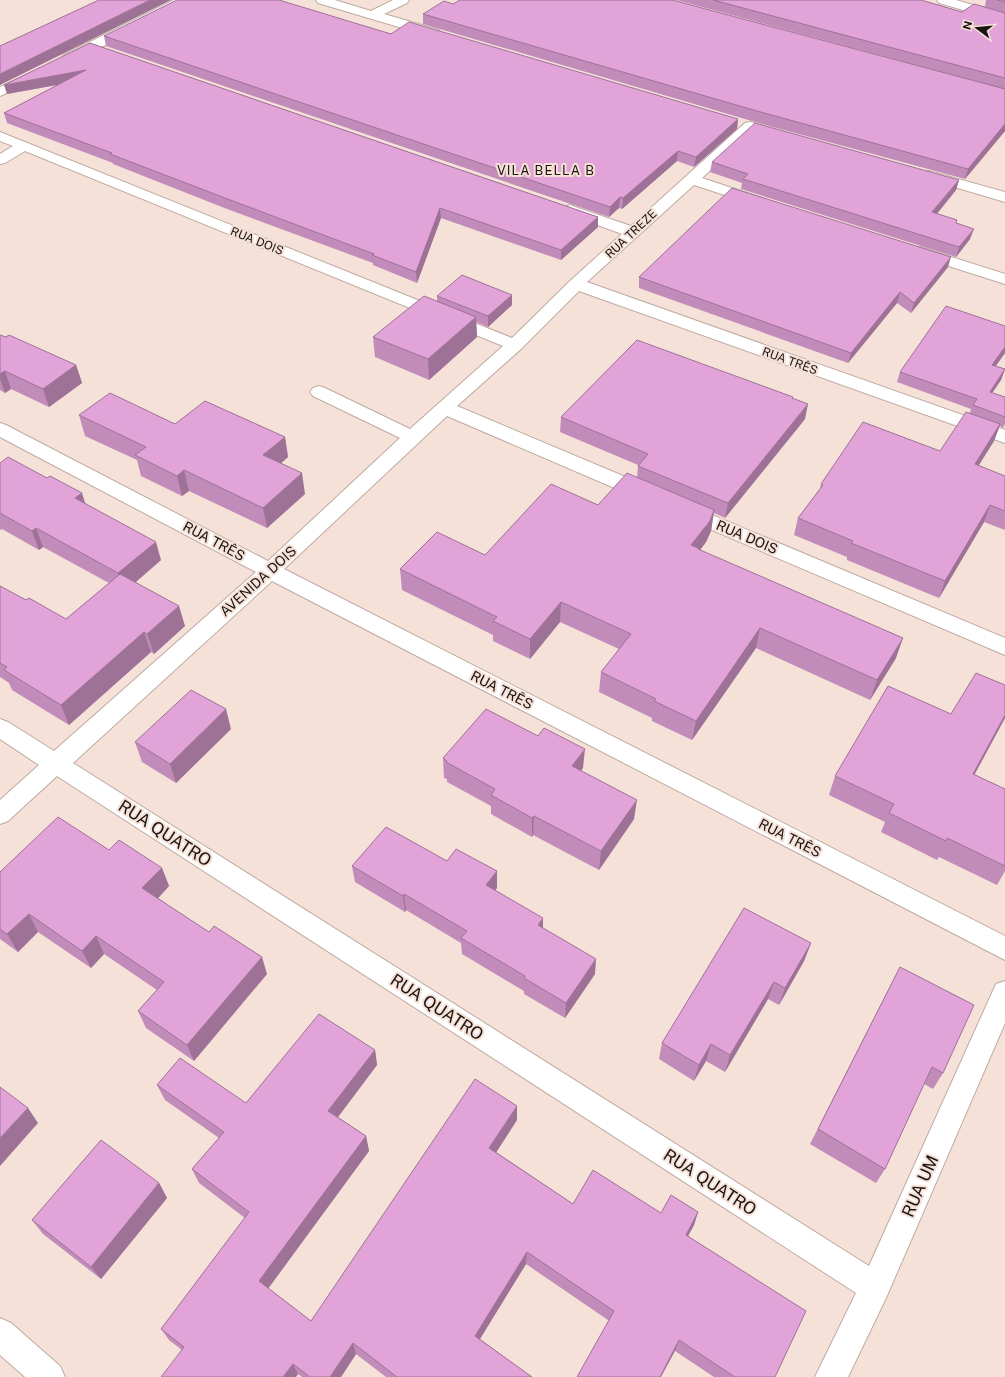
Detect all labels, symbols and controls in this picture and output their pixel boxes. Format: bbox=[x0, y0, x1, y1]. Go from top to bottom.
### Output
north arrow bbox=[957, 8, 997, 48]
text: N bbox=[960, 19, 974, 31]
district label: VILA BELLA B bbox=[497, 163, 595, 178]
street label: RUA TREZE bbox=[602, 207, 660, 261]
street label: RUA DOIS bbox=[228, 224, 286, 258]
street label: RUA TRÊS bbox=[760, 344, 820, 378]
street label: RUA TRÊS bbox=[180, 517, 248, 564]
street label: RUA DOIS bbox=[714, 517, 780, 557]
street label: AVENIDA DOIS bbox=[217, 543, 299, 619]
street label: RUA TRÊS bbox=[468, 667, 536, 713]
street label: RUA QUATRO bbox=[115, 795, 215, 871]
street label: RUA TRÊS bbox=[756, 815, 824, 861]
street label: RUA QUATRO bbox=[387, 969, 487, 1045]
street label: RUA QUATRO bbox=[660, 1144, 760, 1220]
street label: RUA UM bbox=[898, 1152, 942, 1220]

